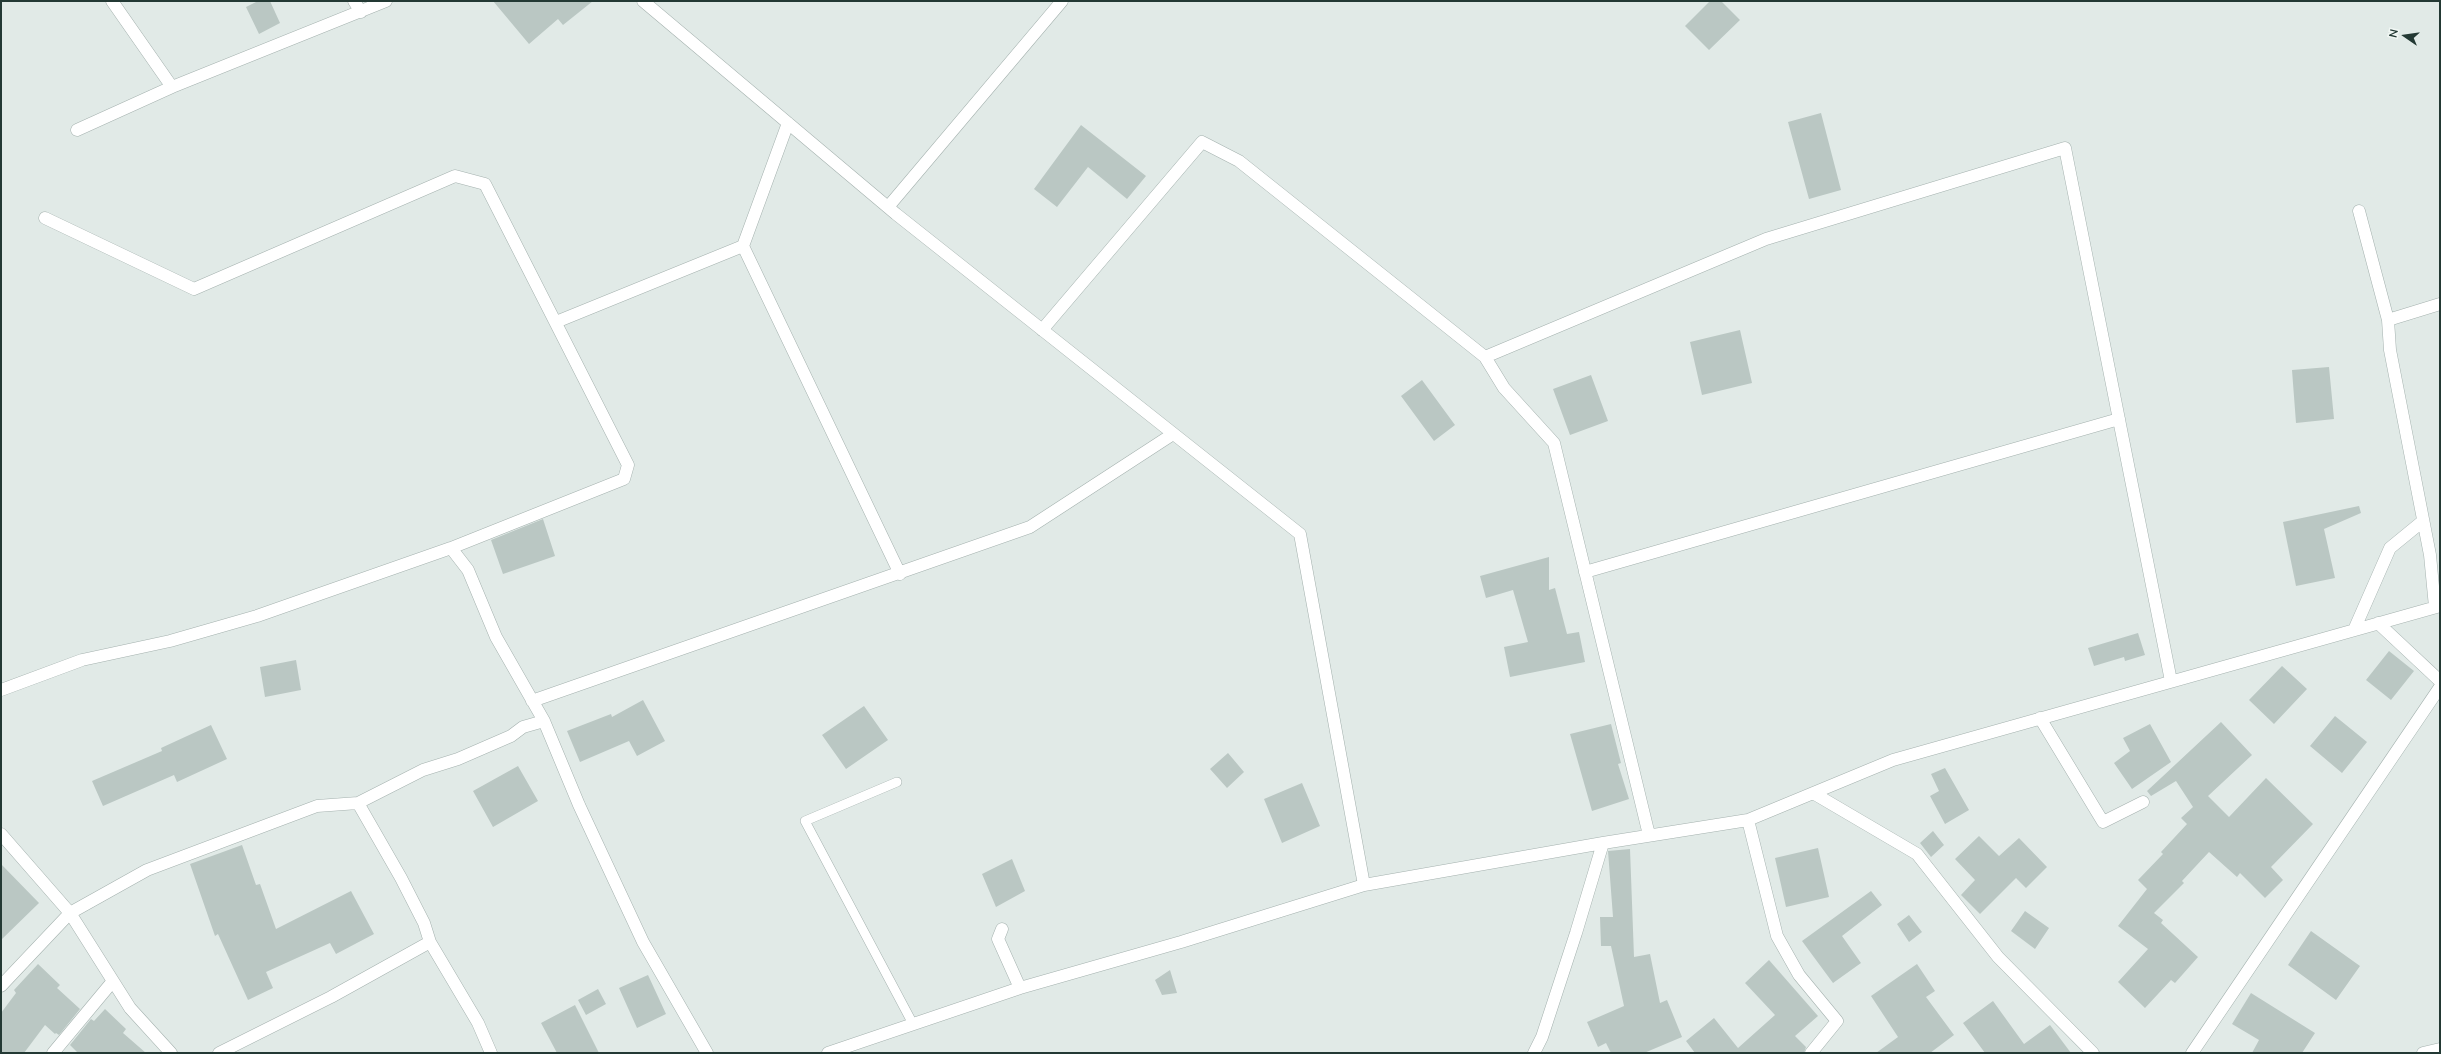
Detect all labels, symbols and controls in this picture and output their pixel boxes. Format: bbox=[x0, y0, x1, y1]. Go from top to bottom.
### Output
north arrow bbox=[2385, 16, 2425, 56]
text: N bbox=[2386, 28, 2401, 39]

